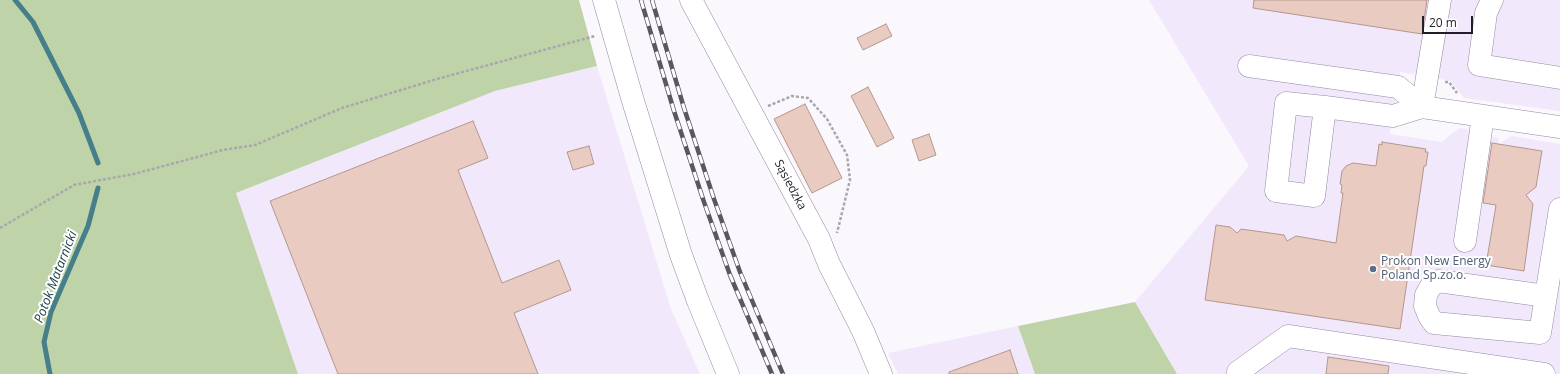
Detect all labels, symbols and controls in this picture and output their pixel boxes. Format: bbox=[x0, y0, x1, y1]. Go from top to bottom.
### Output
scale bar bbox=[1424, 8, 1475, 34]
text: 20 m bbox=[1429, 14, 1457, 31]
street label: Sąsiedzka bbox=[771, 157, 809, 213]
water label: Potok Matarnicki bbox=[31, 229, 81, 325]
place label: Prokon New Energy Poland Sp.zo.o. bbox=[1381, 255, 1491, 283]
marker: Prokon New Energy Poland Sp.zo.o. bbox=[1368, 264, 1378, 274]

